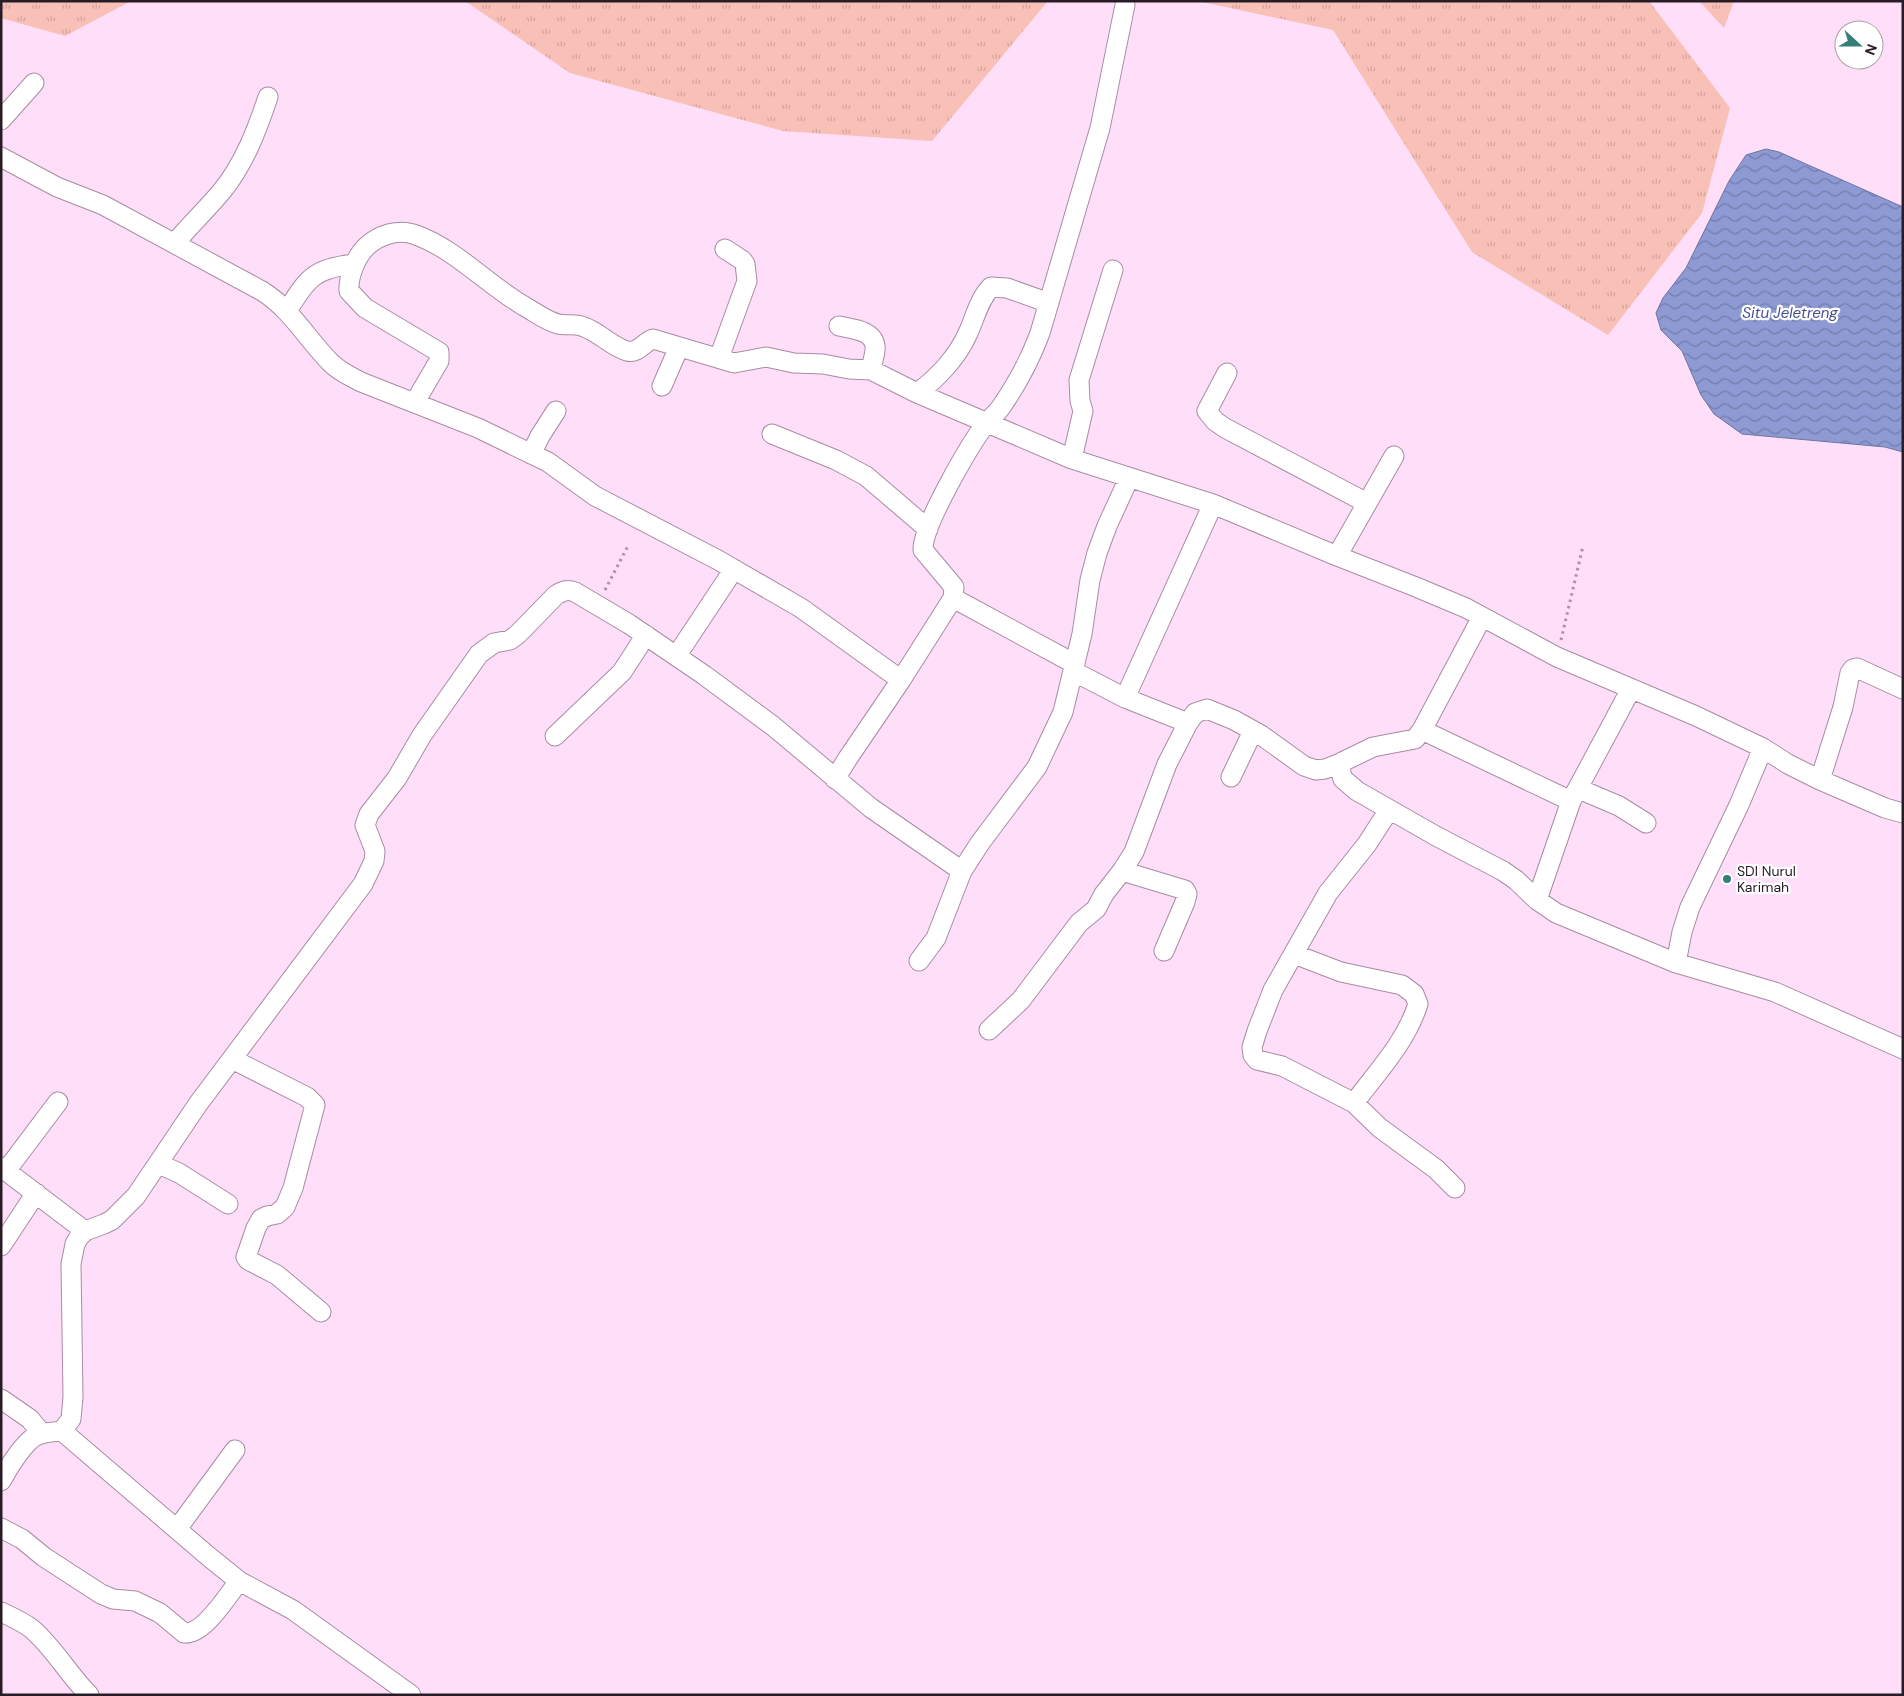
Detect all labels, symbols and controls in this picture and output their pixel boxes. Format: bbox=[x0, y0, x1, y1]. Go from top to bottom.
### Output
north arrow bbox=[1834, 20, 1884, 70]
text: N bbox=[1861, 42, 1881, 58]
water label: Situ Jeletreng bbox=[1742, 303, 1838, 323]
place label: SDI Nurul Karimah bbox=[1737, 862, 1796, 896]
marker: SDI Nurul Karimah bbox=[1721, 873, 1733, 885]

